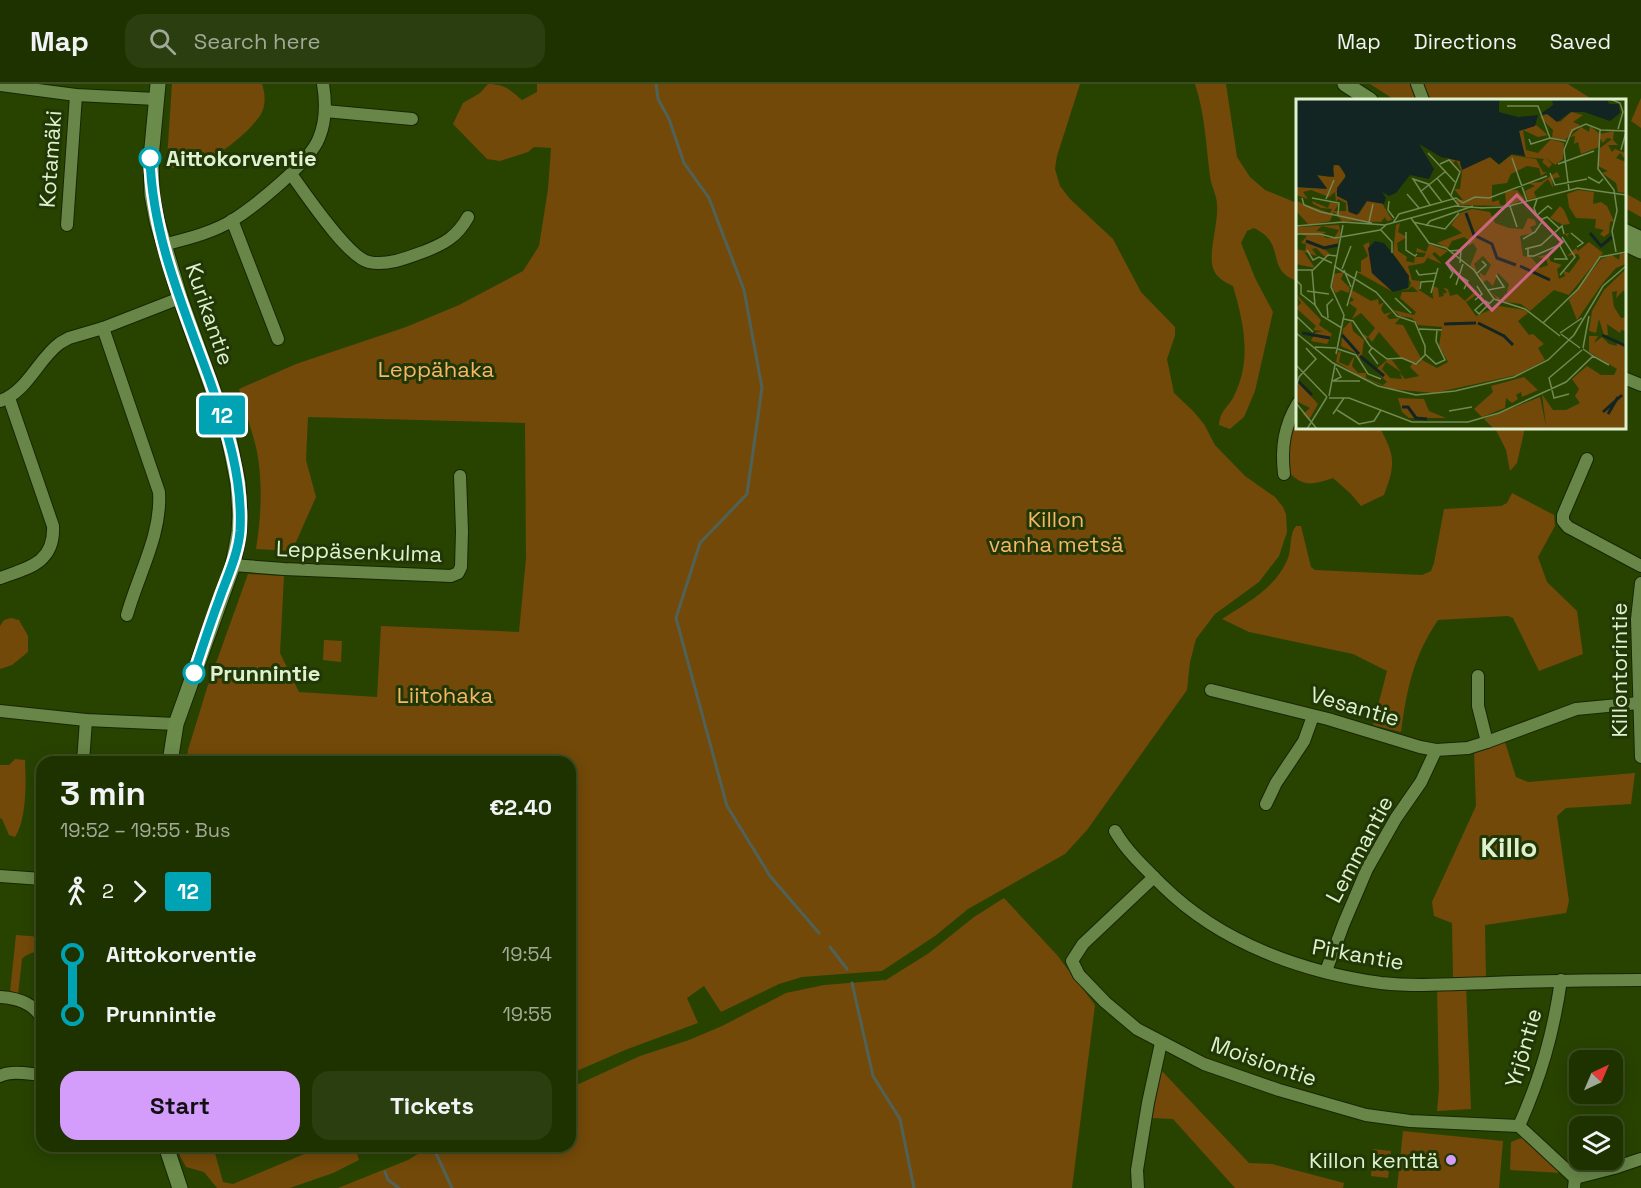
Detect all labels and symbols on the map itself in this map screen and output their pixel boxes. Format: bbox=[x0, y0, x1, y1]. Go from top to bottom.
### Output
inset map bbox=[1296, 99, 1626, 429]
street label: Kotamäki bbox=[33, 109, 67, 209]
place label: Aittokorventie bbox=[166, 144, 317, 172]
marker: Aittokorventie bbox=[139, 147, 161, 169]
street label: Kurikantie bbox=[179, 259, 241, 369]
park label: Leppähaka bbox=[378, 355, 495, 383]
line badge: 12 bbox=[195, 396, 249, 434]
park label: Killon vanha metsä bbox=[988, 505, 1124, 558]
street label: Leppäsenkulma bbox=[275, 534, 443, 568]
street label: Killontorintie bbox=[1605, 602, 1633, 738]
place label: Prunnintie bbox=[210, 659, 320, 687]
marker: Prunnintie bbox=[183, 662, 205, 684]
street label: Vesantie bbox=[1307, 680, 1403, 732]
park label: Liitohaka bbox=[397, 681, 494, 709]
street label: Lemmantie bbox=[1319, 791, 1399, 907]
district label: Killo bbox=[1480, 829, 1538, 865]
street label: Pirkantie bbox=[1310, 932, 1406, 976]
street label: Yrjöntie bbox=[1498, 1005, 1548, 1091]
street label: Moisiontie bbox=[1207, 1030, 1321, 1092]
north arrow bbox=[1569, 1050, 1623, 1104]
place label: Killon kenttä bbox=[1309, 1146, 1439, 1174]
marker: Killon kenttä bbox=[1444, 1153, 1458, 1167]

